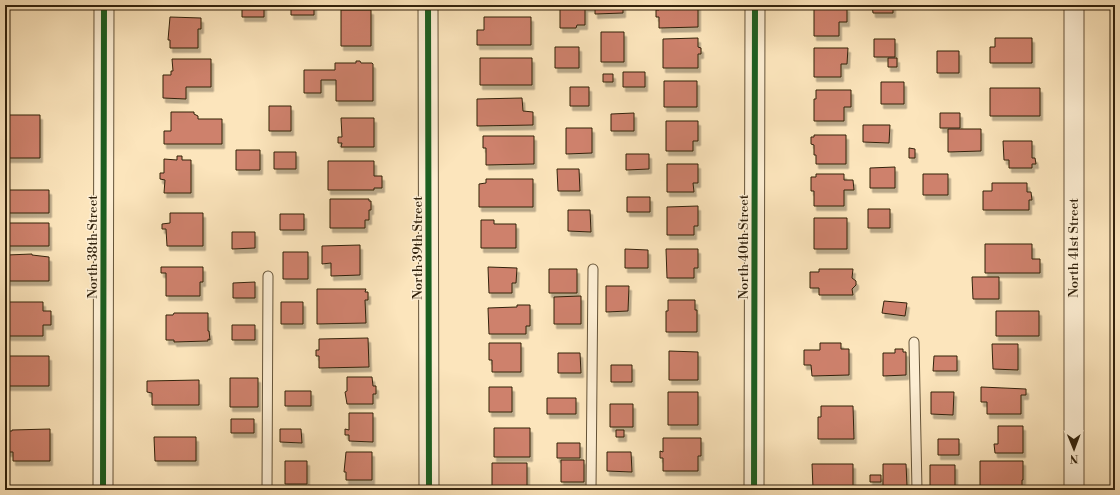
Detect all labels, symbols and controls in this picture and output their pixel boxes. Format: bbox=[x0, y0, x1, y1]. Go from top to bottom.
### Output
street label: North 40th Street bbox=[736, 194, 752, 299]
street label: North 38th Street bbox=[85, 195, 101, 299]
street label: North 39th Street bbox=[410, 196, 426, 300]
street label: North 41st Street bbox=[1066, 198, 1082, 298]
north arrow bbox=[1054, 429, 1094, 469]
text: N bbox=[1069, 451, 1079, 465]

